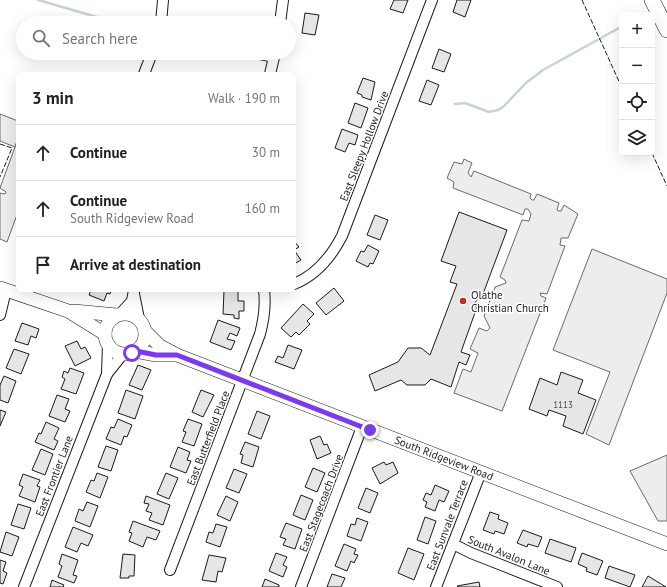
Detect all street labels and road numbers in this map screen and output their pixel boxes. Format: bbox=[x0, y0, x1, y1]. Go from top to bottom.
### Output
street label: East Sleepy Hollow Drive bbox=[336, 88, 392, 203]
street label: East Butterfield Place bbox=[183, 388, 233, 487]
street label: East Frontier Lane bbox=[32, 433, 76, 518]
street label: South Ridgeview Road bbox=[393, 433, 495, 483]
street label: East Stagecoach Drive bbox=[296, 452, 346, 554]
street label: East Sunvale Terrace bbox=[423, 477, 471, 572]
street label: South Avalon Lane bbox=[466, 532, 553, 578]

